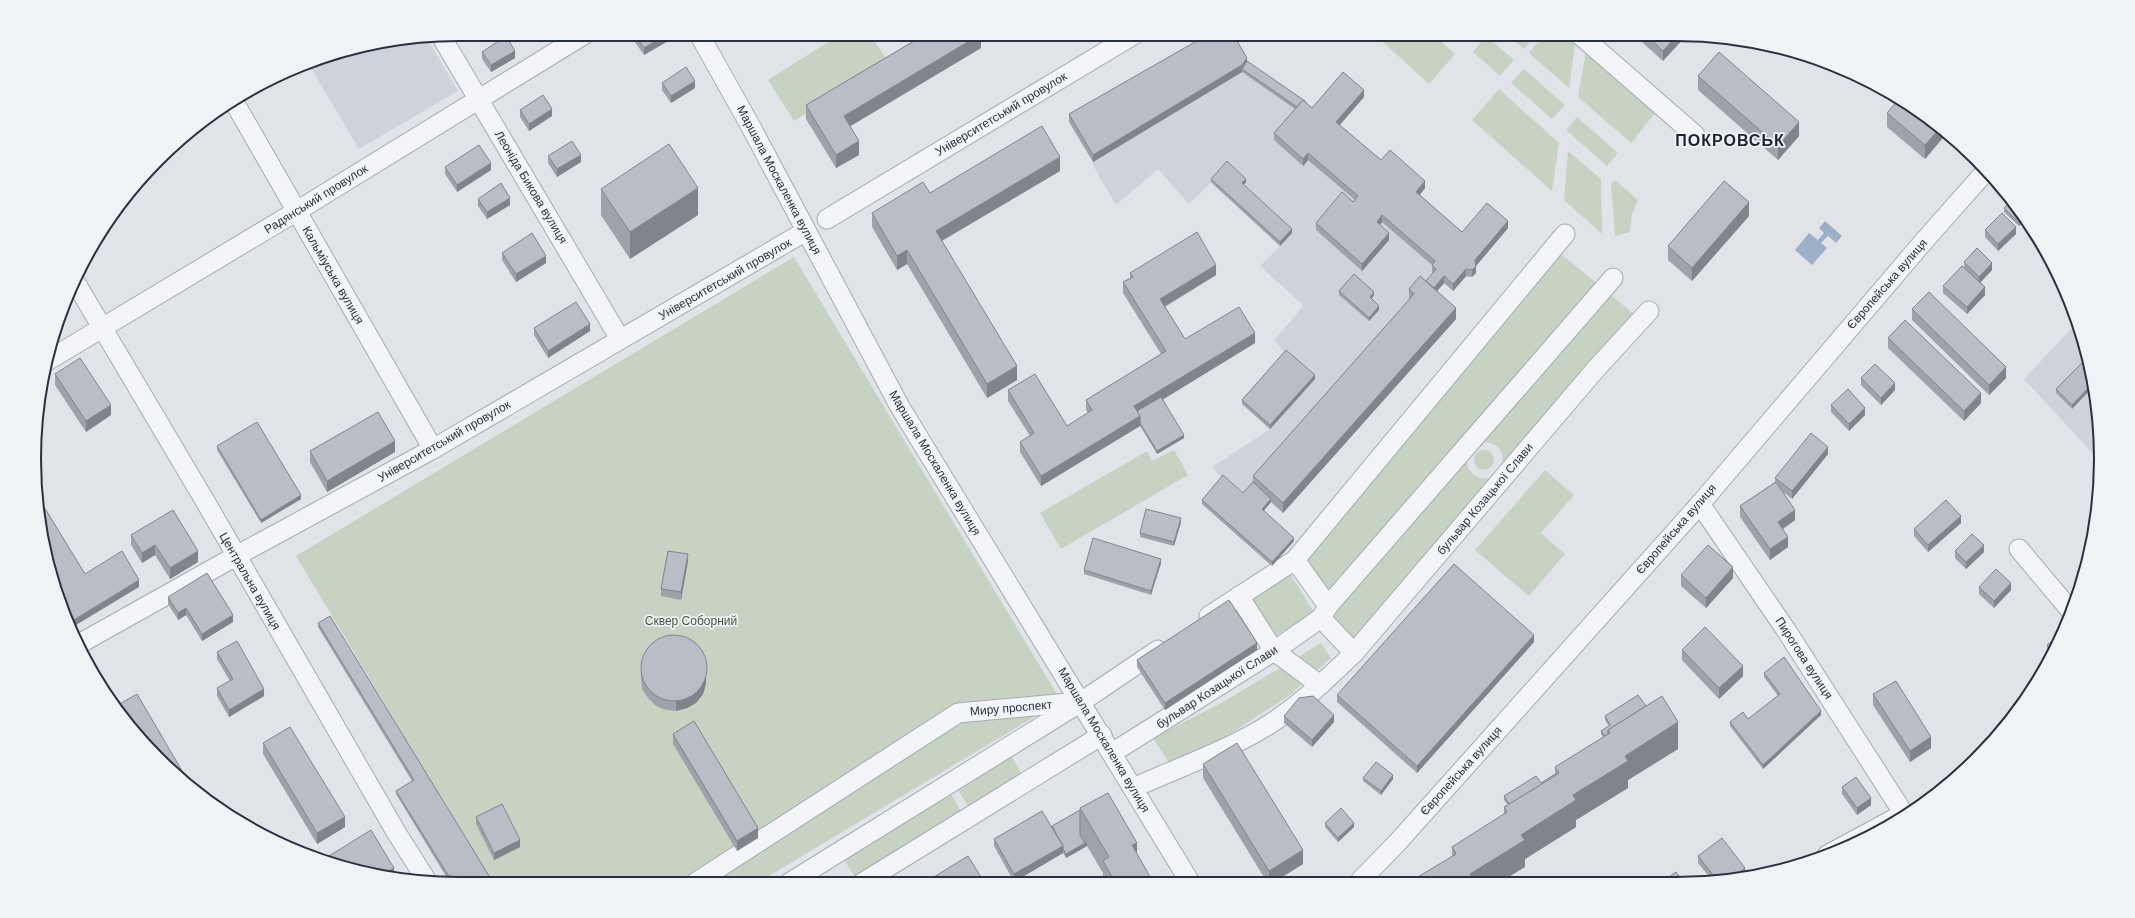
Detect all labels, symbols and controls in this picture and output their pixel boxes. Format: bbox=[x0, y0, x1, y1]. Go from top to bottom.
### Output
street label: Університетський провулок bbox=[933, 69, 1070, 159]
street label: Маршала Москаленка вулиця bbox=[734, 103, 824, 257]
street label: Леоніда Бикова вулиця bbox=[492, 128, 570, 246]
district label: ПОКРОВСЬК bbox=[1675, 132, 1785, 149]
street label: Радянський провулок bbox=[262, 161, 371, 237]
street label: Кальміуська вулиця bbox=[299, 224, 367, 326]
street label: Університетський провулок bbox=[656, 235, 794, 323]
street label: Європейська вулиця bbox=[1844, 236, 1930, 332]
street label: Маршала Москаленка вулиця bbox=[886, 388, 984, 538]
street label: Університетський провулок bbox=[375, 397, 513, 485]
street label: бульвар Козацької Слави bbox=[1434, 440, 1536, 558]
street label: Європейська вулиця bbox=[1633, 481, 1719, 577]
street label: Центральна вулиця bbox=[216, 530, 284, 632]
park label: Сквер Соборний bbox=[645, 614, 737, 628]
street label: Пирогова вулиця bbox=[1772, 615, 1836, 701]
street label: бульвар Козацької Слави bbox=[1154, 643, 1280, 731]
street label: Маршала Москаленка вулиця bbox=[1055, 665, 1153, 815]
street label: Миру проспект bbox=[969, 697, 1053, 719]
street label: Європейська вулиця bbox=[1417, 724, 1505, 818]

